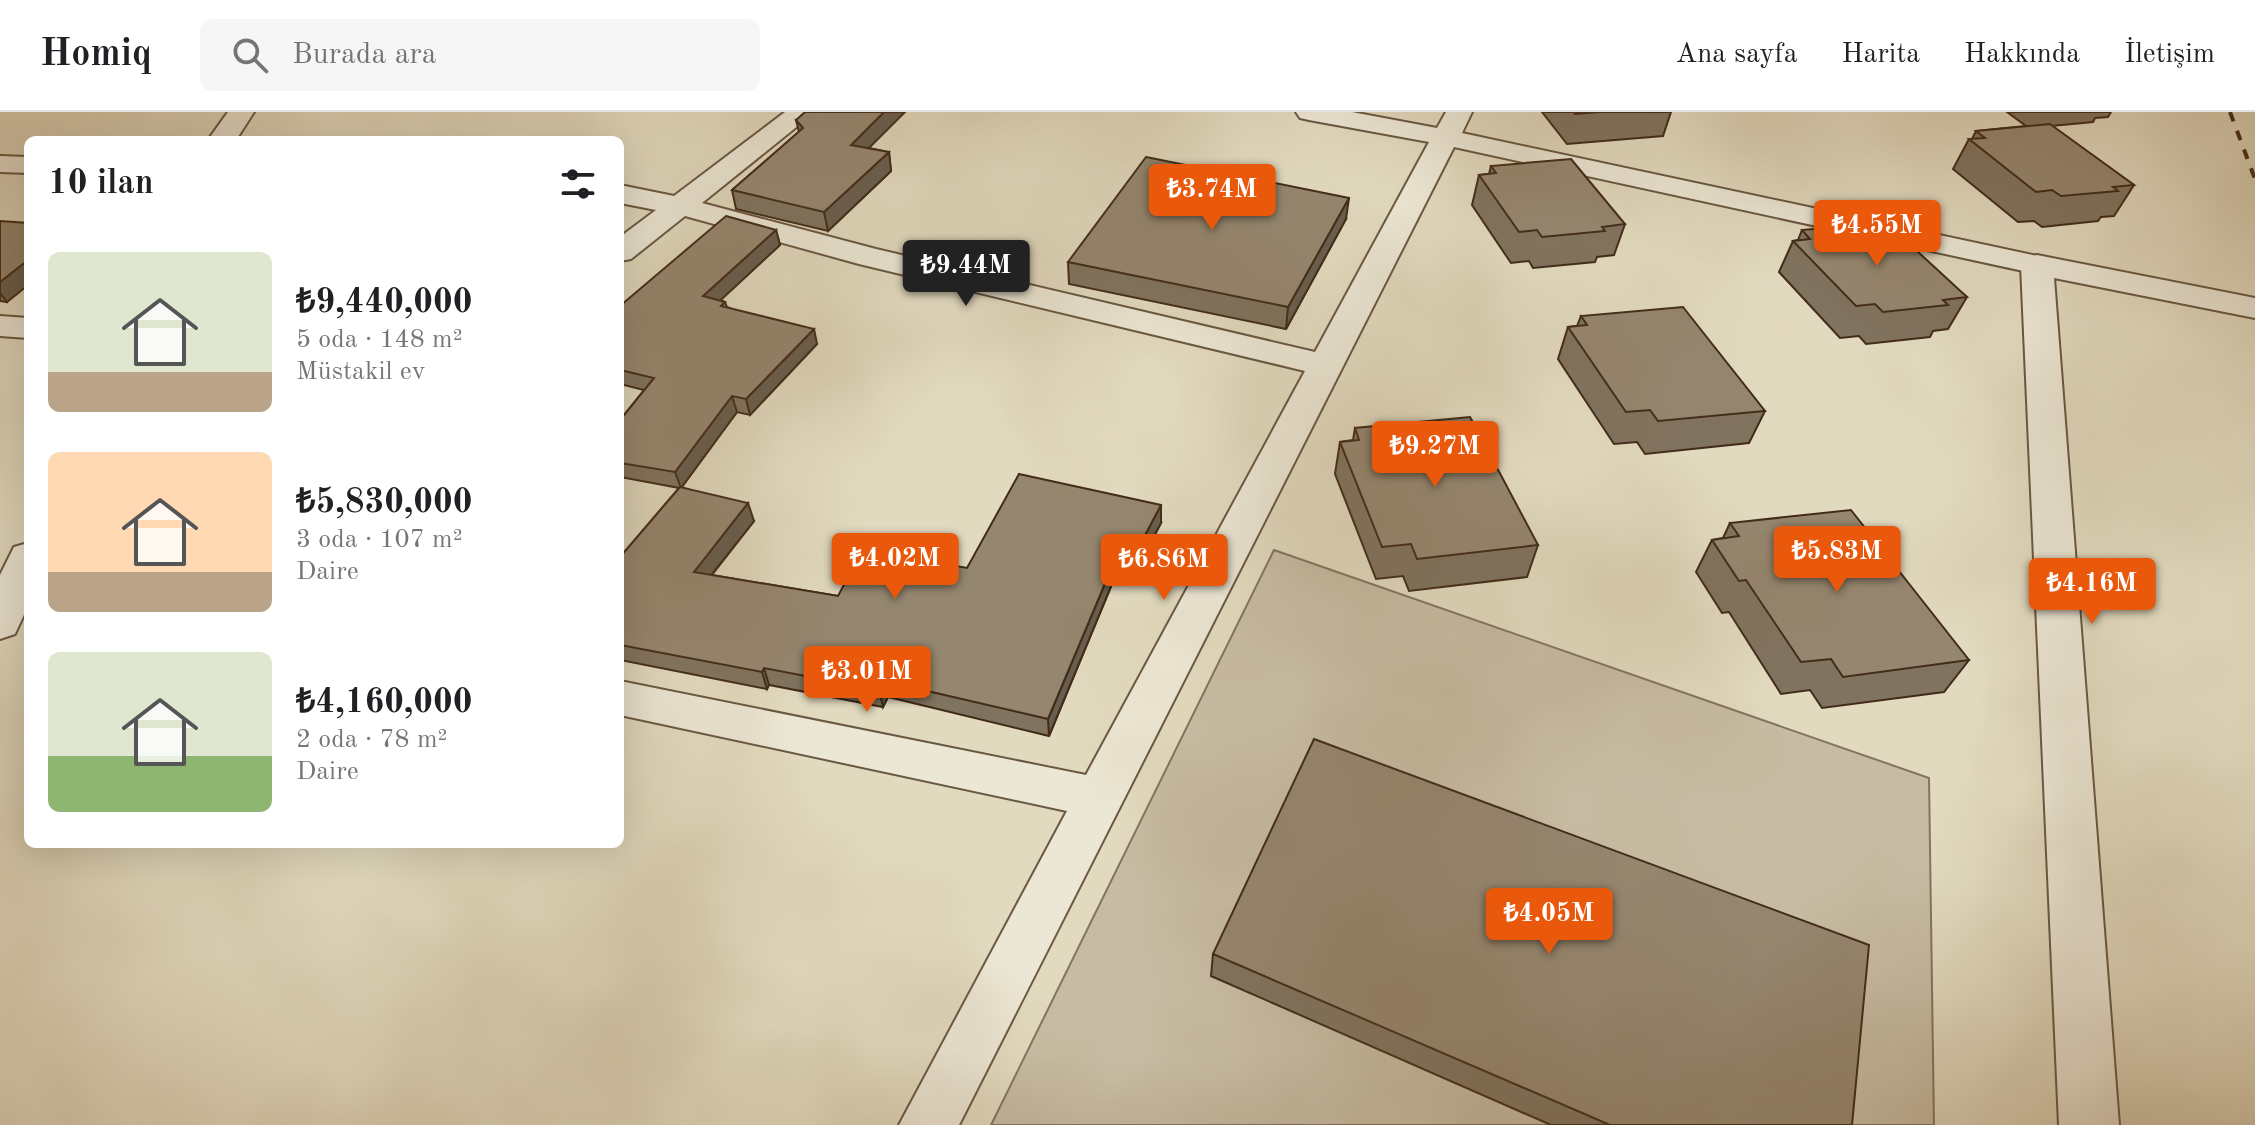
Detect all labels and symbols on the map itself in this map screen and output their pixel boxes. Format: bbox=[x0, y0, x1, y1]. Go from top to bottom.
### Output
pin: ₺3.74M bbox=[1147, 164, 1277, 232]
pin: ₺4.55M bbox=[1812, 200, 1942, 268]
pin: ₺9.44M bbox=[901, 240, 1031, 308]
pin: ₺9.27M bbox=[1370, 421, 1500, 489]
pin: ₺5.83M bbox=[1772, 526, 1902, 594]
pin: ₺4.02M bbox=[830, 533, 960, 601]
pin: ₺6.86M bbox=[1099, 534, 1229, 602]
pin: ₺4.16M bbox=[2027, 558, 2157, 626]
pin: ₺3.01M bbox=[802, 646, 932, 714]
pin: ₺4.05M bbox=[1484, 888, 1614, 956]

